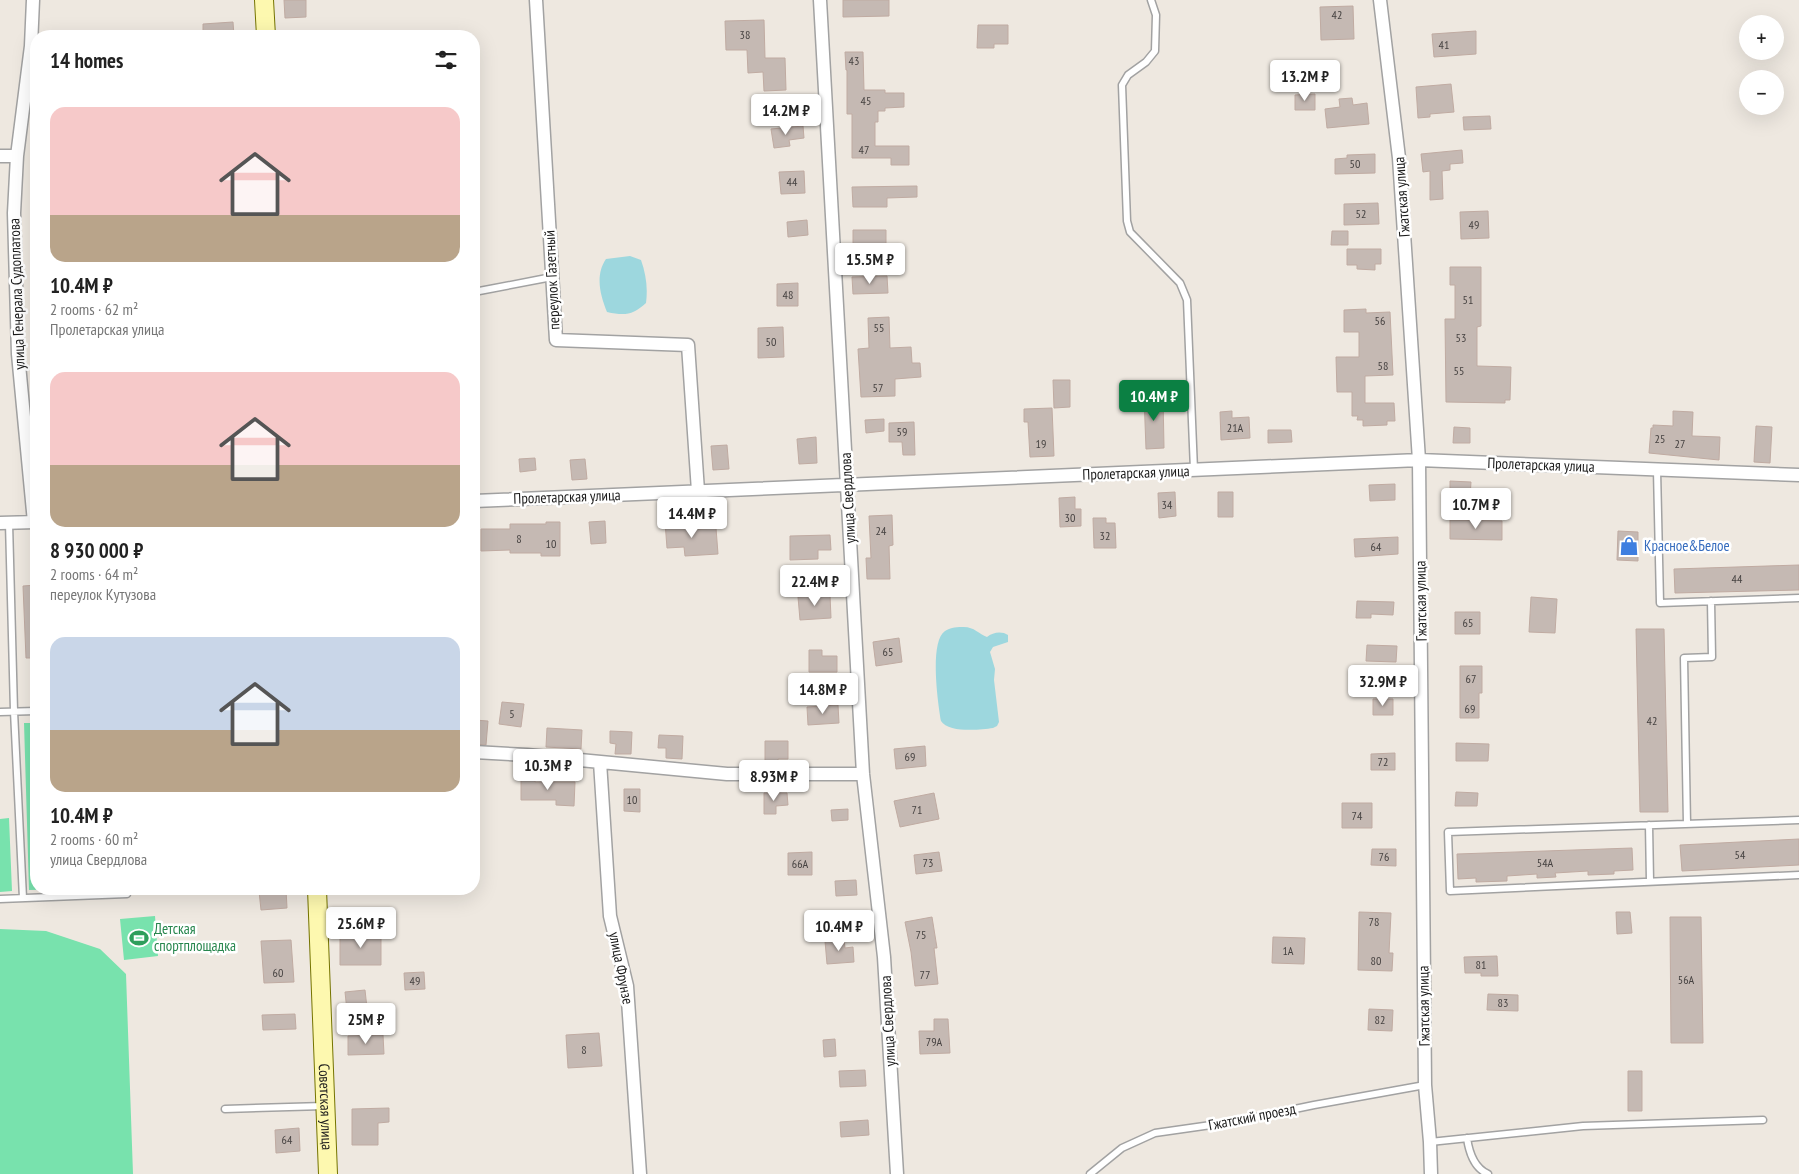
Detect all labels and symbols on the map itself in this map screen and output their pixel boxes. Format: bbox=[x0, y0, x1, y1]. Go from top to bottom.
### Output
house number: 42 bbox=[1332, 7, 1342, 22]
house number: 38 bbox=[740, 27, 750, 42]
house number: 41 bbox=[1439, 37, 1449, 52]
house number: 43 bbox=[849, 53, 859, 68]
pin: 13.2M ₽ bbox=[1259, 59, 1351, 102]
house number: 45 bbox=[861, 93, 871, 108]
pin: 14.2M ₽ bbox=[740, 94, 832, 136]
house number: 47 bbox=[859, 142, 869, 157]
house number: 50 bbox=[1350, 156, 1360, 171]
street label: Гжатская улица bbox=[1389, 156, 1414, 238]
house number: 44 bbox=[787, 174, 798, 189]
house number: 52 bbox=[1356, 206, 1366, 221]
house number: 49 bbox=[1469, 217, 1479, 232]
street label: улица Генерала Судоплатова bbox=[4, 218, 29, 370]
street label: переулок Газетный bbox=[539, 230, 564, 330]
pin: 15.5M ₽ bbox=[824, 242, 916, 285]
house number: 48 bbox=[783, 287, 793, 302]
house number: 51 bbox=[1463, 292, 1473, 307]
house number: 56 bbox=[1375, 313, 1385, 328]
house number: 55 bbox=[874, 320, 884, 335]
house number: 53 bbox=[1456, 330, 1466, 345]
house number: 50 bbox=[766, 334, 776, 349]
house number: 58 bbox=[1378, 358, 1388, 373]
house number: 55 bbox=[1454, 363, 1464, 378]
house number: 57 bbox=[873, 380, 883, 395]
pin: 10.4M ₽ bbox=[1108, 380, 1200, 422]
house number: 21А bbox=[1227, 420, 1244, 435]
house number: 59 bbox=[897, 424, 907, 439]
house number: 25 bbox=[1655, 431, 1665, 446]
house number: 19 bbox=[1036, 436, 1046, 451]
house number: 27 bbox=[1675, 436, 1685, 451]
street label: улица Свердлова bbox=[836, 452, 859, 544]
street label: Пролетарская улица bbox=[1487, 453, 1595, 476]
street label: Пролетарская улица bbox=[1082, 461, 1190, 484]
street label: Пролетарская улица bbox=[513, 485, 621, 508]
pin: 10.7M ₽ bbox=[1430, 488, 1522, 530]
pin: 14.4M ₽ bbox=[646, 496, 738, 539]
house number: 34 bbox=[1162, 497, 1173, 512]
house number: 30 bbox=[1065, 510, 1075, 525]
house number: 24 bbox=[876, 523, 887, 538]
house number: 32 bbox=[1100, 528, 1110, 543]
house number: 8 bbox=[516, 531, 522, 546]
shop icon: Красное&Белое bbox=[1618, 535, 1640, 557]
house number: 10 bbox=[546, 536, 556, 551]
place label: Красное&Белое bbox=[1644, 536, 1730, 555]
house number: 64 bbox=[1371, 539, 1382, 554]
street label: Гжатская улица bbox=[1410, 561, 1431, 641]
pin: 22.4M ₽ bbox=[769, 564, 861, 607]
house number: 44 bbox=[1732, 571, 1743, 586]
house number: 65 bbox=[1463, 615, 1473, 630]
house number: 65 bbox=[883, 644, 893, 659]
pin: 32.9M ₽ bbox=[1337, 664, 1429, 707]
house number: 67 bbox=[1466, 671, 1476, 686]
pin: 14.8M ₽ bbox=[777, 672, 869, 715]
house number: 69 bbox=[1465, 701, 1475, 716]
house number: 5 bbox=[509, 706, 515, 721]
house number: 42 bbox=[1647, 713, 1657, 728]
pin: 10.3M ₽ bbox=[502, 748, 594, 791]
house number: 69 bbox=[905, 749, 915, 764]
house number: 72 bbox=[1378, 754, 1388, 769]
pin: 8.93M ₽ bbox=[728, 760, 820, 802]
house number: 10 bbox=[627, 792, 637, 807]
house number: 71 bbox=[912, 802, 922, 817]
house number: 74 bbox=[1352, 808, 1363, 823]
house number: 54 bbox=[1735, 847, 1746, 862]
house number: 76 bbox=[1379, 849, 1389, 864]
house number: 73 bbox=[923, 855, 933, 870]
house number: 54А bbox=[1537, 855, 1554, 870]
house number: 66А bbox=[792, 856, 809, 871]
pin: 25.6M ₽ bbox=[315, 906, 407, 949]
pin: 10.4M ₽ bbox=[793, 910, 885, 952]
house number: 78 bbox=[1369, 914, 1379, 929]
place label: Детская спортплощадка bbox=[154, 919, 236, 955]
sports icon: Детская спортплощадка bbox=[128, 927, 150, 949]
house number: 75 bbox=[916, 927, 926, 942]
street label: улица Фрунзе bbox=[605, 930, 638, 1006]
house number: 1А bbox=[1282, 943, 1294, 958]
house number: 80 bbox=[1371, 953, 1381, 968]
house number: 81 bbox=[1476, 957, 1486, 972]
house number: 60 bbox=[273, 965, 283, 980]
street label: Гжатская улица bbox=[1413, 966, 1434, 1046]
house number: 77 bbox=[920, 967, 930, 982]
house number: 56А bbox=[1678, 972, 1695, 987]
house number: 49 bbox=[410, 973, 420, 988]
street label: улица Свердлова bbox=[876, 975, 899, 1067]
house number: 83 bbox=[1498, 995, 1508, 1010]
pin: 25M ₽ bbox=[331, 1002, 401, 1045]
house number: 82 bbox=[1375, 1012, 1385, 1027]
house number: 79А bbox=[926, 1034, 943, 1049]
house number: 8 bbox=[581, 1042, 587, 1057]
street label: Советская улица bbox=[315, 1063, 337, 1151]
street label: Гжатский проезд bbox=[1207, 1099, 1298, 1134]
house number: 64 bbox=[282, 1132, 293, 1147]

